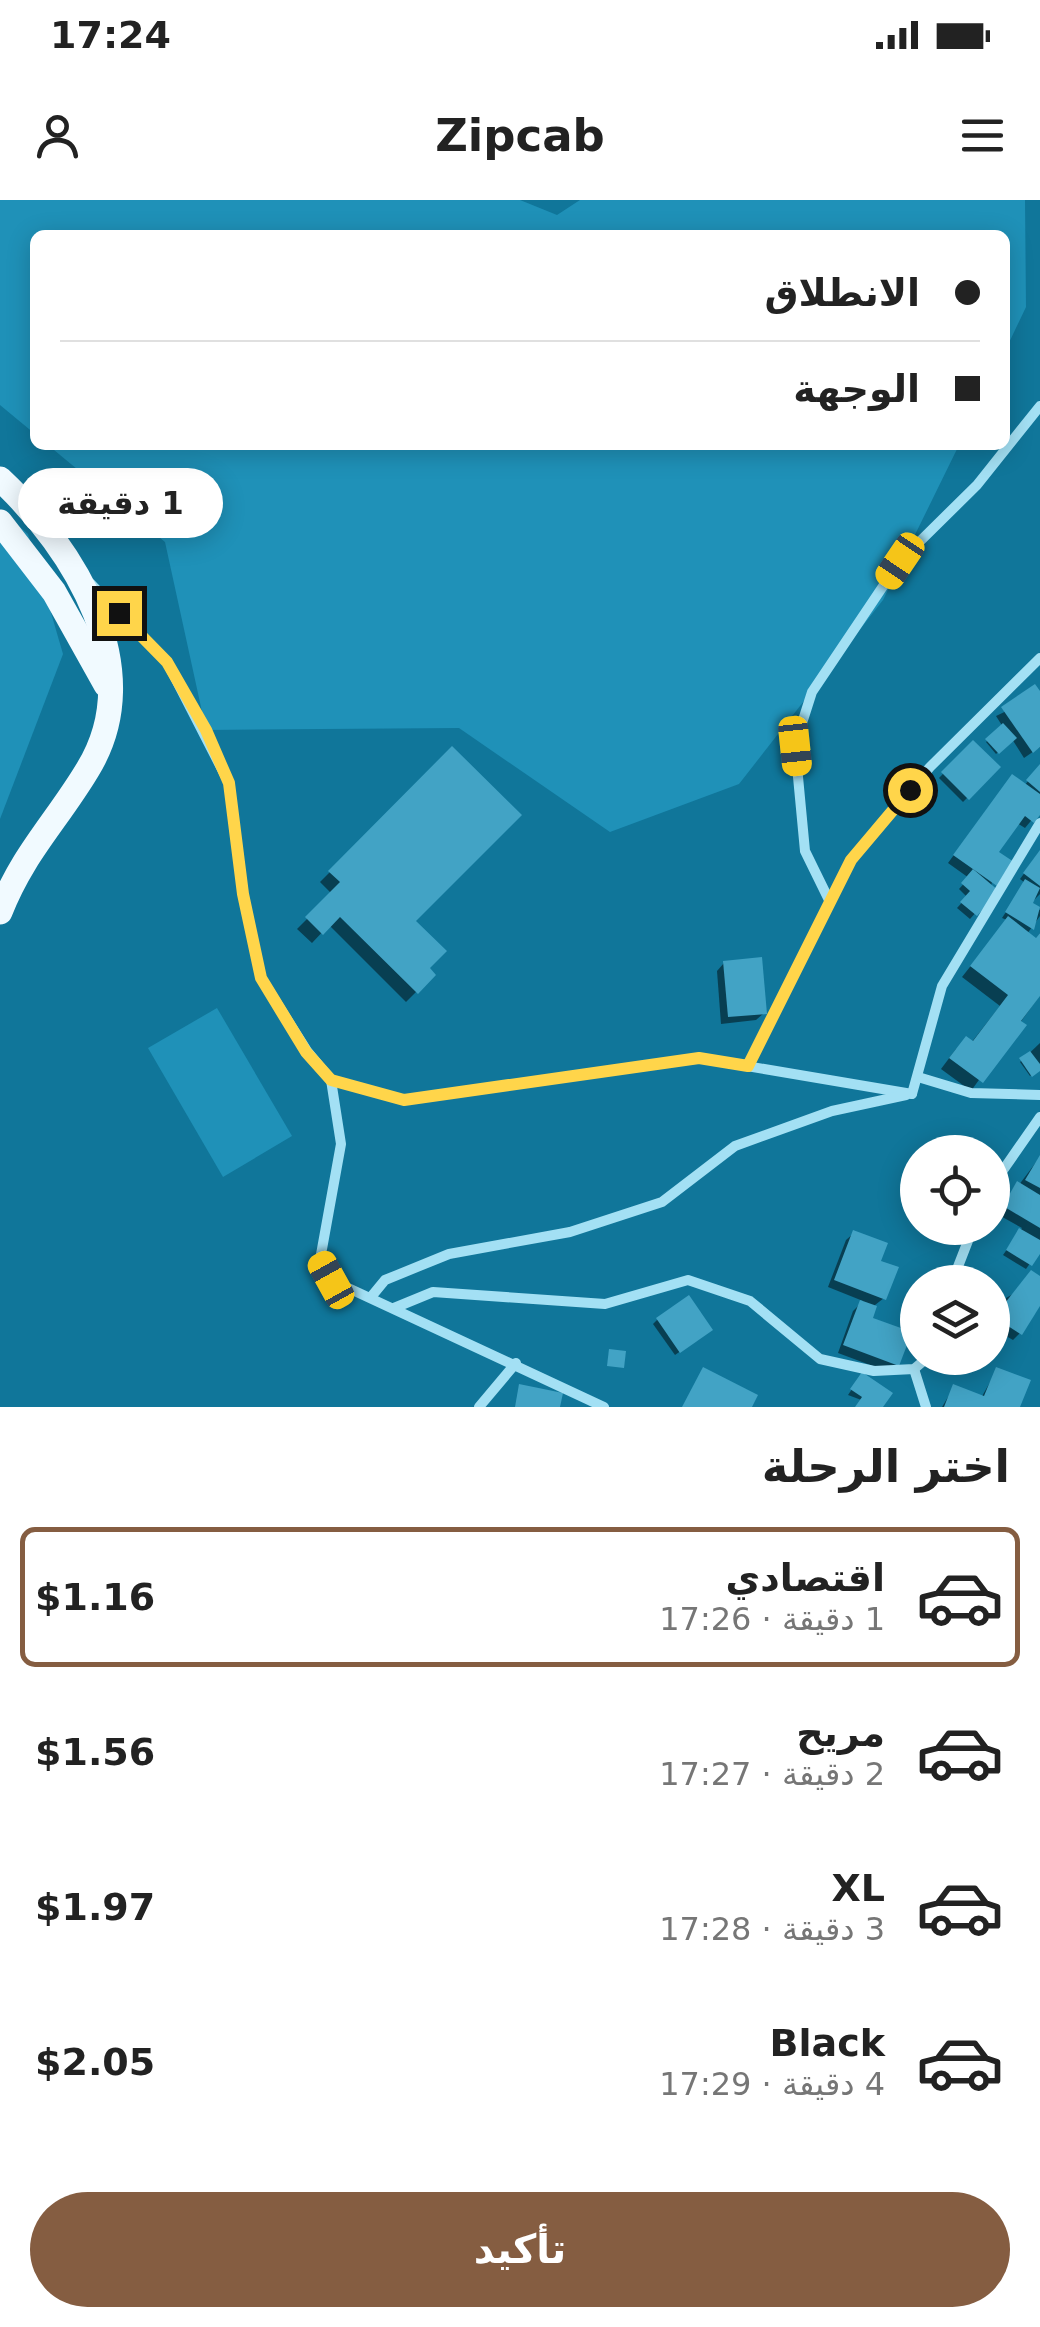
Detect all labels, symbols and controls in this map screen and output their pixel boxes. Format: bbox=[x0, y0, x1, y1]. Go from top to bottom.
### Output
text: 17:24 bbox=[50, 13, 171, 57]
icon: person bbox=[30, 108, 85, 163]
icon: menu bbox=[955, 108, 1010, 163]
text: Zipcab bbox=[435, 109, 605, 162]
text: الانطلاق bbox=[765, 271, 920, 315]
text: الوجهة bbox=[793, 367, 920, 411]
callout: 1 دقيقة bbox=[17, 468, 222, 538]
text: 1 دقيقة bbox=[57, 484, 184, 522]
car bbox=[871, 528, 929, 594]
route end bbox=[97, 591, 142, 636]
car bbox=[777, 715, 813, 777]
route start bbox=[888, 768, 933, 813]
map controls bbox=[900, 1135, 1010, 1375]
button: locate bbox=[900, 1135, 1010, 1245]
car bbox=[303, 1246, 359, 1314]
button: layers bbox=[900, 1265, 1010, 1375]
text: اختر الرحلة bbox=[762, 1440, 1010, 1493]
icon: car bbox=[915, 1552, 1005, 1642]
text: اقتصادي bbox=[726, 1556, 885, 1600]
text: $1.16 bbox=[35, 1575, 155, 1619]
text: 1 دقيقة · 17:26 bbox=[659, 1600, 885, 1638]
icon: car bbox=[915, 1707, 1005, 1797]
text: مريح bbox=[796, 1711, 885, 1755]
text: $1.56 bbox=[35, 1730, 155, 1774]
text: 2 دقيقة · 17:27 bbox=[659, 1755, 885, 1793]
icon: car bbox=[915, 1862, 1005, 1952]
text: XL bbox=[831, 1866, 885, 1910]
text: $1.97 bbox=[35, 1885, 155, 1929]
text: 3 دقيقة · 17:28 bbox=[659, 1910, 885, 1948]
icon: car bbox=[915, 2017, 1005, 2107]
text: Black bbox=[770, 2021, 885, 2065]
text: $2.05 bbox=[35, 2040, 155, 2084]
text: 4 دقيقة · 17:29 bbox=[659, 2065, 885, 2103]
button: تأكيد bbox=[30, 2192, 1010, 2307]

